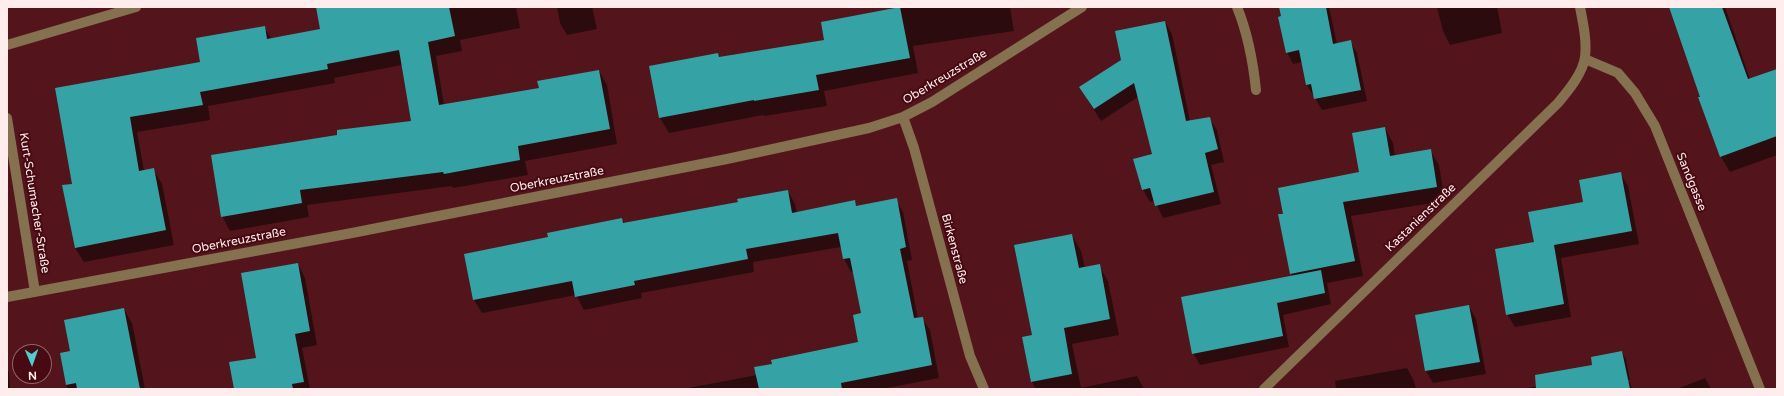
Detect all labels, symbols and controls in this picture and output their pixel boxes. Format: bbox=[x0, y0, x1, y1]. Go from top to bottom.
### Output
street label: Oberkreuzstraße bbox=[900, 46, 990, 108]
street label: Kurt-Schumacher-Straße bbox=[16, 132, 52, 274]
street label: Sandgasse bbox=[1673, 151, 1709, 213]
street label: Oberkreuzstraße bbox=[509, 164, 605, 196]
street label: Kastanienstraße bbox=[1383, 181, 1459, 255]
street label: Birkenstraße bbox=[938, 212, 970, 286]
street label: Oberkreuzstraße bbox=[191, 225, 287, 257]
north arrow bbox=[12, 344, 52, 384]
text: N bbox=[28, 369, 37, 382]

